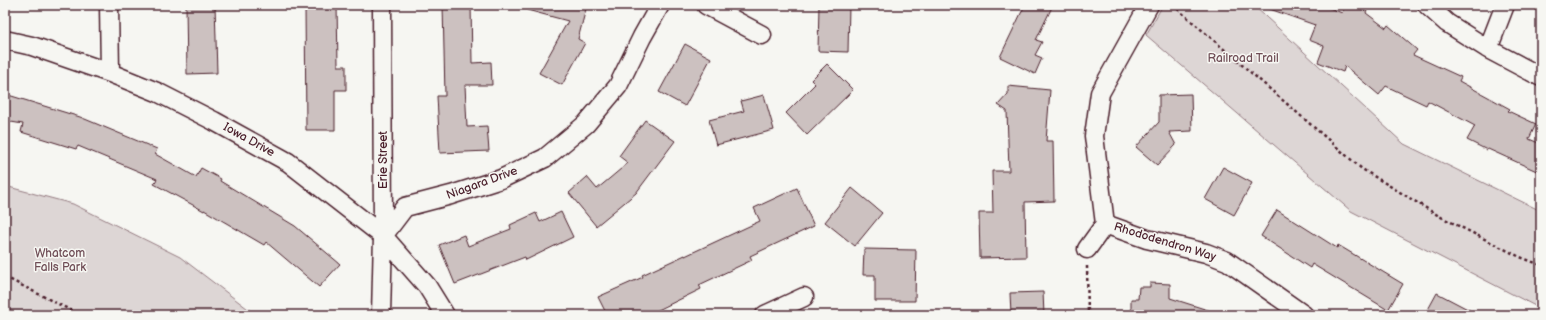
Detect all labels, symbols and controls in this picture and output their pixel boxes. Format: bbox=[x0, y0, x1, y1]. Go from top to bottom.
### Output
park label: Railroad Trail bbox=[1207, 51, 1279, 66]
street label: Iowa Drive bbox=[221, 120, 277, 160]
street label: Erie Street bbox=[376, 131, 391, 189]
street label: Niagara Drive bbox=[444, 163, 520, 203]
street label: Rhododendron Way bbox=[1112, 219, 1219, 265]
park label: Whatcom Falls Park bbox=[34, 246, 86, 275]

